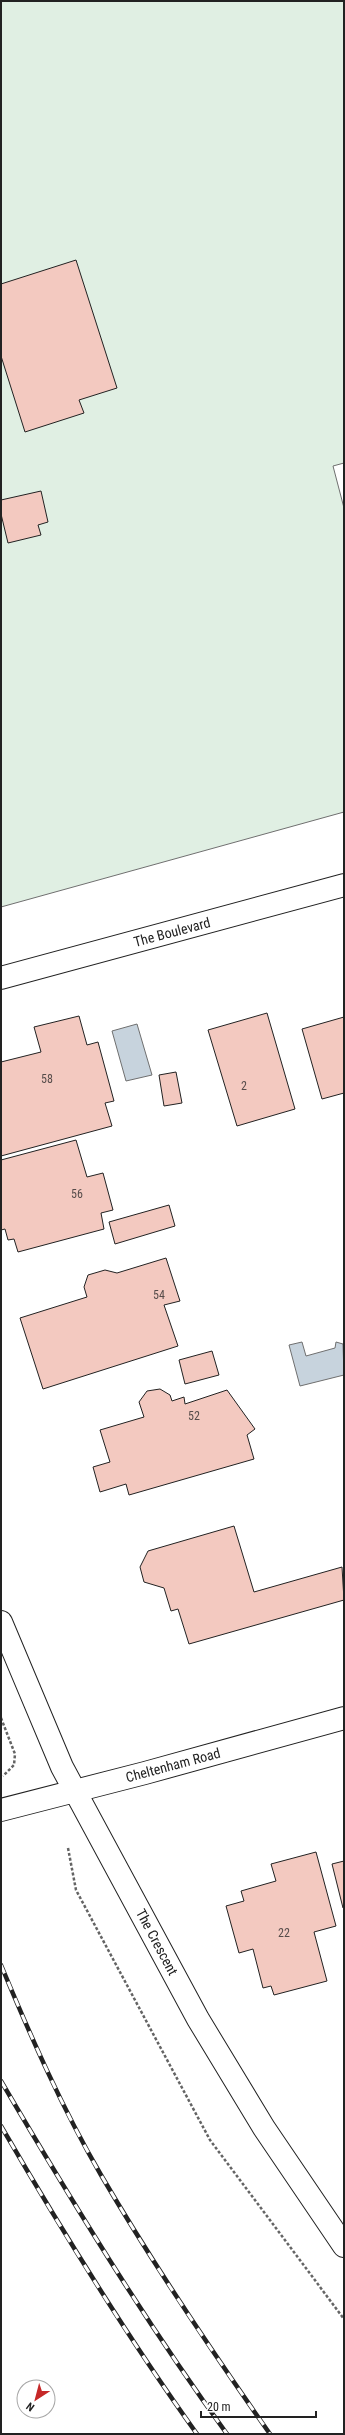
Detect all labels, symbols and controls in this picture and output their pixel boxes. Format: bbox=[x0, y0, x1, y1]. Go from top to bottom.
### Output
street label: The Boulevard bbox=[132, 914, 212, 950]
house number: 58 bbox=[41, 1072, 53, 1086]
house number: 2 bbox=[241, 1079, 247, 1093]
house number: 56 bbox=[71, 1187, 83, 1201]
house number: 54 bbox=[153, 1288, 165, 1302]
house number: 52 bbox=[188, 1409, 200, 1423]
street label: Cheltenham Road bbox=[124, 1745, 222, 1785]
street label: The Crescent bbox=[133, 1906, 181, 1978]
house number: 22 bbox=[278, 1926, 290, 1940]
north arrow bbox=[16, 2379, 56, 2419]
scale bar bbox=[201, 2393, 316, 2419]
text: N bbox=[24, 2399, 37, 2414]
text: 20 m bbox=[207, 2400, 231, 2414]

